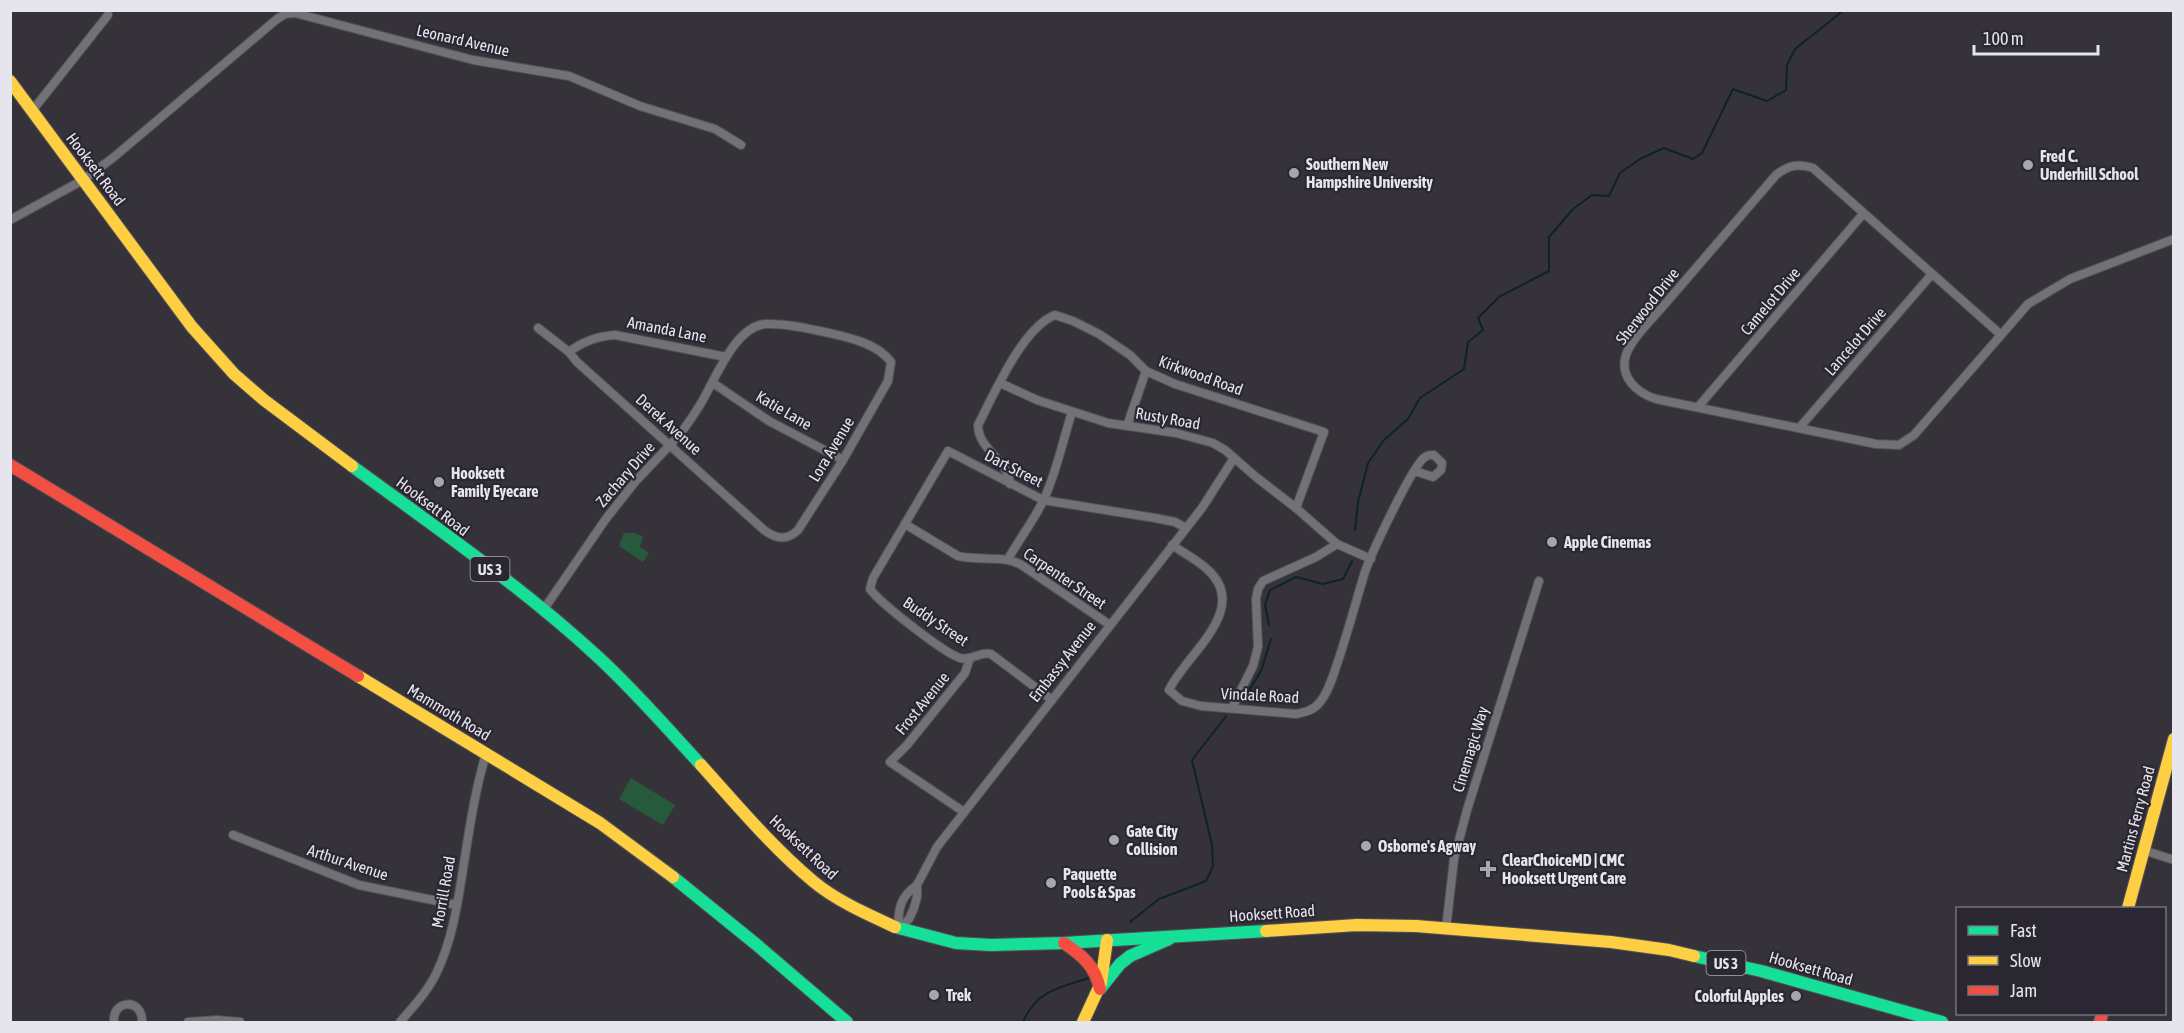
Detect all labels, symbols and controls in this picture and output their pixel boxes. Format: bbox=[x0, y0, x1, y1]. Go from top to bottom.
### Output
scale bar bbox=[1974, 18, 2098, 56]
street label: Leonard Avenue bbox=[415, 21, 511, 59]
text: 100 m bbox=[1983, 28, 2024, 49]
street label: Hooksett Road bbox=[63, 129, 129, 209]
place label: Fred C. Underhill School bbox=[2040, 147, 2139, 183]
place label: Southern New Hampshire University bbox=[1306, 155, 1433, 191]
marker: Fred C. Underhill School bbox=[2021, 158, 2035, 172]
marker: Southern New Hampshire University bbox=[1287, 166, 1301, 180]
street label: Camelot Drive bbox=[1736, 263, 1804, 339]
street label: Sherwood Drive bbox=[1612, 264, 1682, 348]
street label: Lancelot Drive bbox=[1821, 303, 1889, 379]
street label: Amanda Lane bbox=[626, 312, 708, 346]
street label: Kirkwood Road bbox=[1157, 351, 1245, 399]
street label: Katie Lane bbox=[753, 387, 815, 433]
street label: Derek Avenue bbox=[633, 390, 705, 458]
street label: Rusty Road bbox=[1134, 403, 1202, 434]
street label: Lora Avenue bbox=[805, 413, 857, 485]
street label: Zachary Drive bbox=[592, 438, 659, 511]
street label: Dart Street bbox=[982, 446, 1046, 490]
place label: Hooksett Family Eyecare bbox=[451, 464, 538, 500]
street label: Hooksett Road bbox=[393, 473, 473, 539]
marker: Hooksett Family Eyecare bbox=[432, 475, 446, 489]
place label: Apple Cinemas bbox=[1563, 533, 1651, 551]
marker: Apple Cinemas bbox=[1545, 535, 1559, 549]
street label: Carpenter Street bbox=[1020, 544, 1110, 613]
road number: US 3 bbox=[470, 557, 510, 581]
street label: Buddy Street bbox=[900, 593, 972, 650]
street label: Embassy Avenue bbox=[1025, 617, 1100, 706]
street label: Frost Avenue bbox=[891, 668, 953, 738]
street label: Mammoth Road bbox=[404, 680, 494, 744]
street label: Vindale Road bbox=[1220, 684, 1300, 706]
street label: Cinemagic Way bbox=[1448, 704, 1493, 794]
street label: Martins Ferry Road bbox=[2112, 764, 2159, 874]
street label: Hooksett Road bbox=[766, 811, 842, 883]
place label: Gate City Collision bbox=[1126, 822, 1178, 858]
marker: Gate City Collision bbox=[1107, 833, 1121, 847]
place label: Osborne's Agway bbox=[1378, 837, 1476, 855]
marker: Osborne's Agway bbox=[1359, 839, 1373, 853]
street label: Arthur Avenue bbox=[305, 841, 391, 883]
place label: ClearChoiceMD | CMC Hooksett Urgent Care bbox=[1502, 851, 1626, 887]
street label: Morrill Road bbox=[428, 855, 458, 929]
marker: ClearChoiceMD | CMC Hooksett Urgent Care bbox=[1479, 860, 1497, 878]
place label: Paquette Pools & Spas bbox=[1063, 865, 1136, 901]
marker: Paquette Pools & Spas bbox=[1044, 876, 1058, 890]
street label: Hooksett Road bbox=[1228, 901, 1316, 925]
legend bbox=[1956, 907, 2166, 1015]
text: Fast bbox=[2010, 920, 2037, 941]
street label: Hooksett Road bbox=[1767, 947, 1855, 989]
text: Slow bbox=[2010, 950, 2041, 971]
road number: US 3 bbox=[1706, 951, 1746, 975]
text: Jam bbox=[2010, 980, 2037, 1001]
place label: Trek bbox=[946, 986, 972, 1004]
place label: Colorful Apples bbox=[1695, 987, 1784, 1005]
marker: Trek bbox=[927, 988, 941, 1002]
marker: Colorful Apples bbox=[1789, 989, 1803, 1003]

